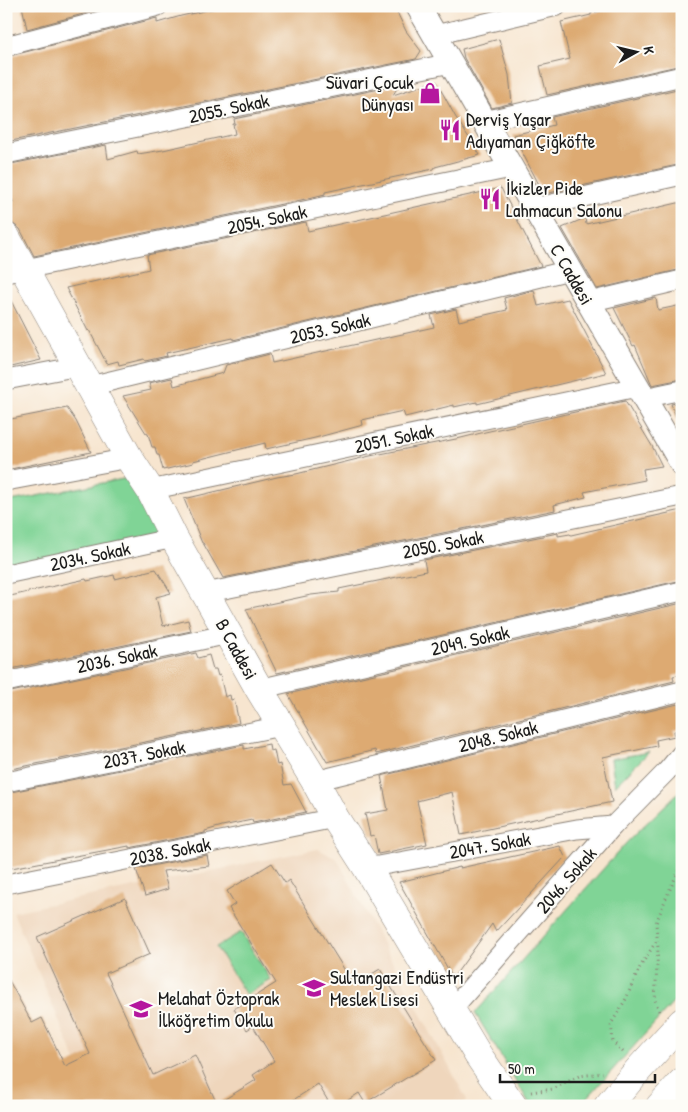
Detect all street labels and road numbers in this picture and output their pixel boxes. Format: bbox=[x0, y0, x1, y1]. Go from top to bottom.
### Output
street label: 2055. Sokak bbox=[186, 87, 272, 129]
street label: 2054. Sokak bbox=[225, 198, 309, 240]
street label: C Caddesi bbox=[544, 239, 600, 309]
street label: 2053. Sokak bbox=[287, 306, 373, 350]
street label: 2051. Sokak bbox=[352, 417, 436, 459]
street label: 2050. Sokak bbox=[400, 523, 486, 565]
street label: 2034. Sokak bbox=[48, 535, 132, 577]
street label: B Caddesi bbox=[210, 614, 264, 684]
street label: 2049. Sokak bbox=[428, 618, 512, 662]
street label: 2036. Sokak bbox=[74, 637, 160, 679]
street label: 2048. Sokak bbox=[456, 714, 540, 758]
street label: 2037. Sokak bbox=[101, 733, 188, 775]
street label: 2047. Sokak bbox=[447, 825, 533, 865]
street label: 2038. Sokak bbox=[127, 830, 213, 872]
street label: 2046. Sokak bbox=[530, 841, 602, 919]

